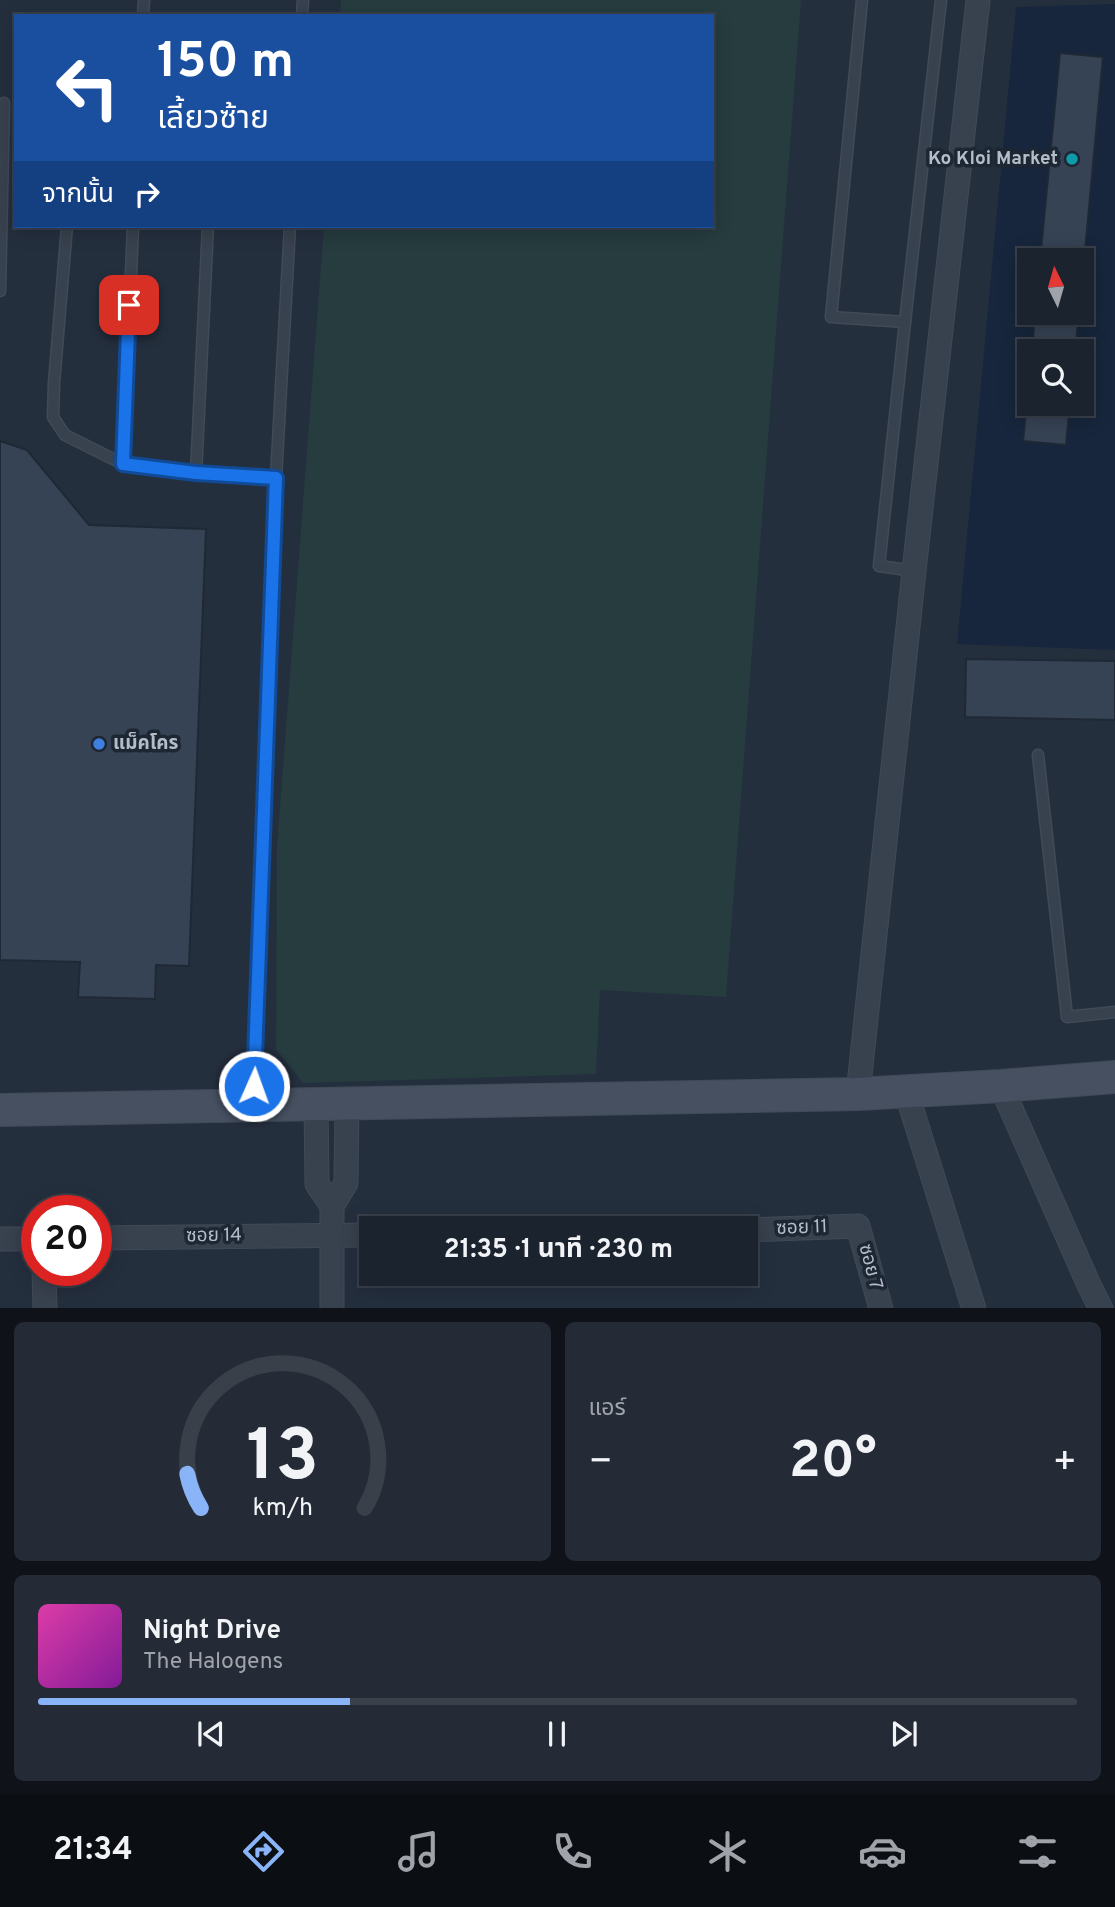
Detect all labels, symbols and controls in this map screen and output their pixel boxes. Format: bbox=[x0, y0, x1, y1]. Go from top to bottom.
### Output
text: 150 m bbox=[157, 33, 294, 95]
icon: left bbox=[42, 42, 133, 133]
text: เลี้ยวซ้าย bbox=[157, 100, 269, 140]
place label: Ko Kloi Market bbox=[928, 147, 1058, 171]
marker: Ko Kloi Market bbox=[1064, 151, 1080, 167]
icon: right bbox=[128, 175, 166, 213]
text: จากนั้น bbox=[42, 179, 114, 212]
north arrow bbox=[1017, 248, 1094, 326]
map controls bbox=[1017, 248, 1094, 416]
pin bbox=[99, 275, 159, 335]
icon: arrive bbox=[110, 286, 148, 324]
button: search bbox=[1017, 339, 1094, 416]
place label: แม็คโคร bbox=[113, 731, 178, 756]
marker: แม็คโคร bbox=[91, 736, 107, 752]
position arrow bbox=[217, 1049, 291, 1123]
speed limit sign: 20 bbox=[21, 1195, 112, 1286]
street label: ซอย 11 bbox=[776, 1215, 828, 1241]
street label: ซอย 14 bbox=[186, 1224, 242, 1248]
text: 21:35 · 1 นาที · 230 m bbox=[444, 1234, 673, 1267]
street label: ซอย 7 bbox=[852, 1241, 888, 1293]
text: แอร์ bbox=[589, 1395, 626, 1424]
text: 13 bbox=[246, 1414, 319, 1506]
text: 20° bbox=[789, 1430, 877, 1496]
text: − bbox=[589, 1439, 613, 1488]
text: + bbox=[1052, 1439, 1077, 1488]
text: km/h bbox=[252, 1492, 313, 1524]
text: Night Drive bbox=[143, 1615, 281, 1648]
text: The Halogens bbox=[143, 1648, 283, 1677]
icon: previous bbox=[192, 1715, 230, 1753]
icon: pause bbox=[538, 1715, 576, 1753]
icon: next bbox=[885, 1715, 923, 1753]
icon: directions bbox=[239, 1827, 288, 1876]
icon: music bbox=[394, 1827, 443, 1876]
icon: phone bbox=[548, 1827, 597, 1876]
icon: climate bbox=[703, 1827, 752, 1876]
icon: car bbox=[858, 1827, 907, 1876]
icon: filters bbox=[1013, 1827, 1062, 1876]
text: 21:34 bbox=[53, 1831, 133, 1871]

